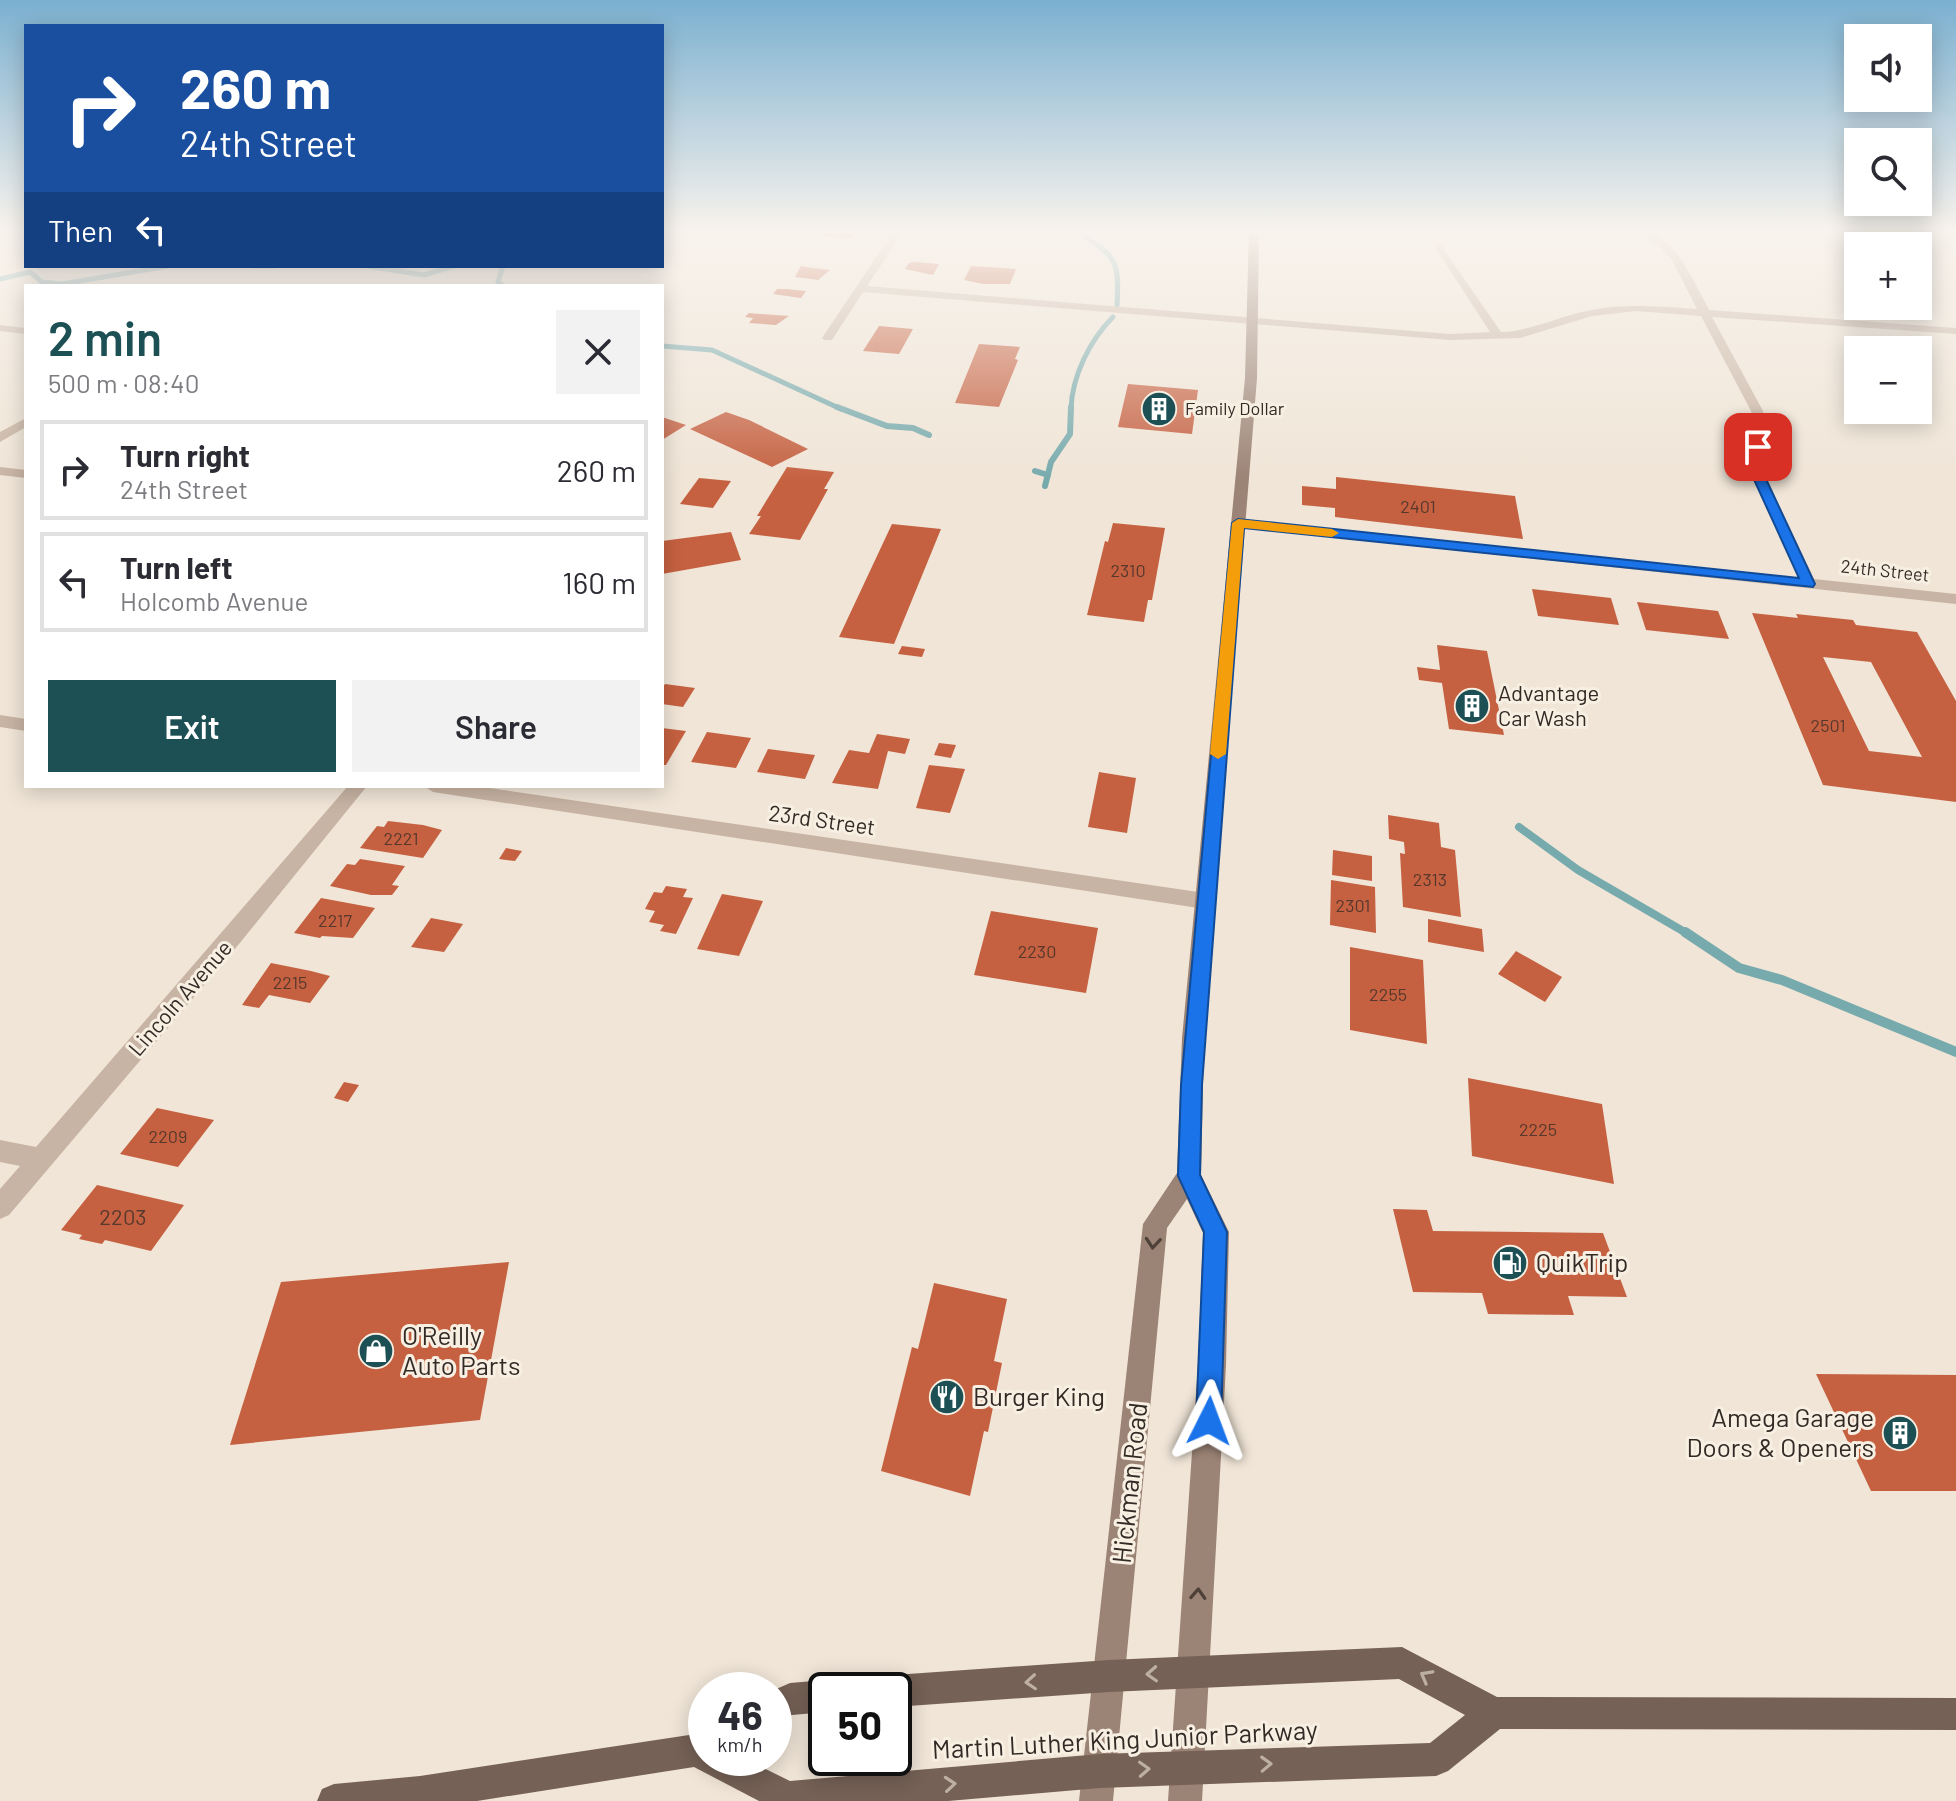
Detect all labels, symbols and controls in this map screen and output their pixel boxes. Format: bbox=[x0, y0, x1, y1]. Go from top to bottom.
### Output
map controls bbox=[1844, 24, 1932, 424]
button: sound bbox=[1844, 24, 1932, 112]
text: 260 m bbox=[180, 53, 331, 120]
icon: right bbox=[48, 56, 152, 160]
text: 24th Street bbox=[180, 121, 357, 164]
button: search bbox=[1844, 128, 1932, 216]
icon: left bbox=[129, 208, 173, 252]
text: Then bbox=[48, 212, 113, 248]
button: + bbox=[1844, 232, 1932, 320]
text: 2 min bbox=[48, 308, 162, 366]
button: close bbox=[556, 310, 640, 394]
button: − bbox=[1844, 336, 1932, 424]
text: 500 m · 08:40 bbox=[48, 367, 199, 398]
building icon: Family Dollar bbox=[1140, 390, 1178, 428]
place label: Family Dollar bbox=[1185, 397, 1285, 419]
pin bbox=[1724, 413, 1792, 481]
icon: arrive bbox=[1736, 425, 1780, 469]
text: Turn right bbox=[120, 437, 250, 473]
icon: right bbox=[52, 448, 96, 492]
text: 260 m bbox=[557, 452, 636, 488]
text: 24th Street bbox=[120, 473, 248, 504]
house number: 2401 bbox=[1400, 495, 1436, 517]
text: Turn left bbox=[120, 549, 233, 585]
street label: 24th Street bbox=[1840, 554, 1930, 586]
house number: 2310 bbox=[1110, 559, 1146, 581]
icon: left bbox=[52, 560, 96, 604]
text: 160 m bbox=[562, 564, 636, 600]
text: Holcomb Avenue bbox=[120, 585, 308, 616]
place label: Advantage Car Wash bbox=[1498, 679, 1599, 730]
button: Exit bbox=[48, 680, 336, 772]
button: Share bbox=[352, 680, 640, 772]
building icon: Advantage Car Wash bbox=[1453, 687, 1491, 725]
house number: 2501 bbox=[1811, 714, 1845, 736]
street label: 23rd Street bbox=[767, 799, 877, 839]
house number: 2221 bbox=[384, 827, 419, 849]
house number: 2313 bbox=[1413, 868, 1447, 890]
house number: 2301 bbox=[1336, 894, 1370, 916]
house number: 2217 bbox=[318, 909, 352, 931]
street label: Lincoln Avenue bbox=[122, 934, 236, 1060]
house number: 2230 bbox=[1018, 940, 1056, 962]
house number: 2215 bbox=[273, 971, 307, 993]
house number: 2255 bbox=[1369, 983, 1407, 1005]
house number: 2225 bbox=[1519, 1118, 1557, 1140]
house number: 2209 bbox=[149, 1125, 187, 1147]
house number: 2203 bbox=[99, 1203, 147, 1229]
one-way arrow bbox=[1145, 1237, 1162, 1250]
fuel station icon: QuikTrip bbox=[1491, 1244, 1529, 1282]
place label: QuikTrip bbox=[1536, 1246, 1628, 1277]
place label: O'Reilly Auto Parts bbox=[402, 1319, 521, 1380]
shop icon: O'Reilly Auto Parts bbox=[357, 1332, 395, 1370]
restaurant icon: Burger King bbox=[928, 1378, 966, 1416]
position arrow bbox=[1167, 1379, 1251, 1463]
place label: Burger King bbox=[973, 1380, 1105, 1411]
street label: Hickman Road bbox=[1105, 1401, 1152, 1565]
place label: Amega Garage Doors & Openers bbox=[1686, 1401, 1874, 1462]
building icon: Amega Garage Doors & Openers bbox=[1881, 1414, 1919, 1452]
one-way arrow bbox=[1189, 1587, 1206, 1600]
one-way arrow bbox=[1145, 1665, 1158, 1682]
one-way arrow bbox=[1419, 1670, 1434, 1685]
speed limit sign: 50 bbox=[808, 1672, 912, 1776]
one-way arrow bbox=[1024, 1673, 1037, 1690]
text: 46 bbox=[717, 1690, 763, 1738]
street label: Martin Luther King Junior Parkway bbox=[931, 1713, 1319, 1764]
text: km/h bbox=[717, 1732, 763, 1756]
one-way arrow bbox=[1260, 1756, 1273, 1773]
one-way arrow bbox=[1138, 1761, 1151, 1778]
one-way arrow bbox=[944, 1776, 957, 1793]

